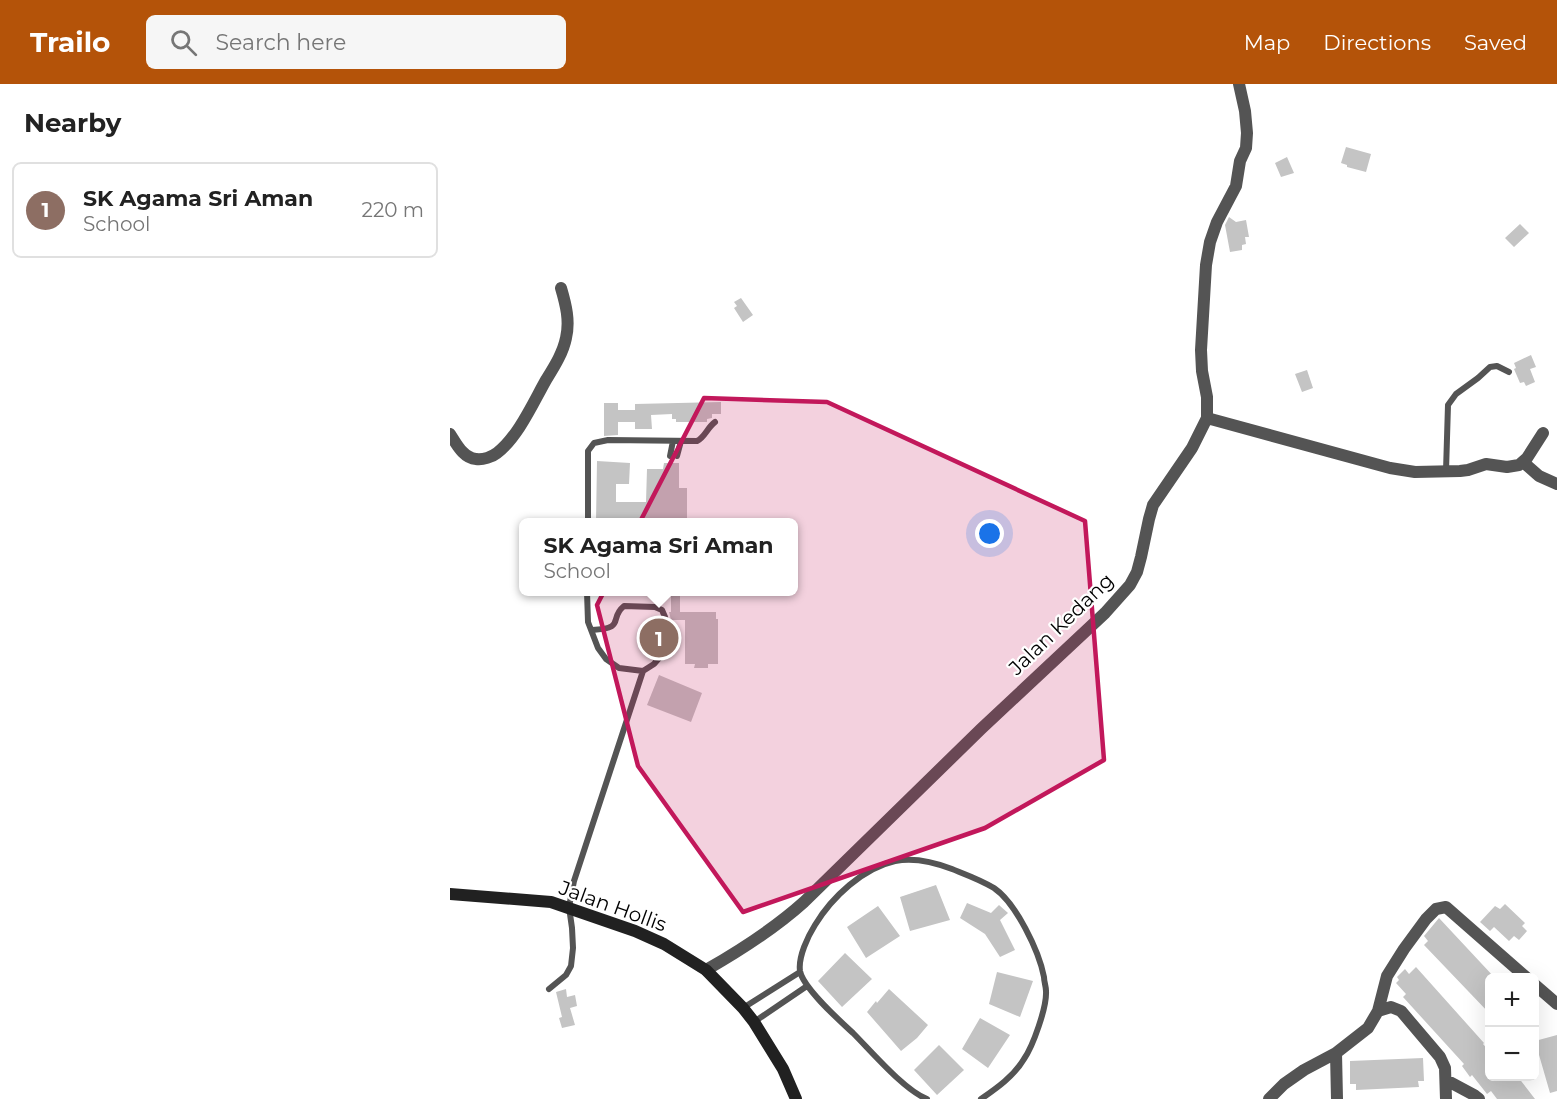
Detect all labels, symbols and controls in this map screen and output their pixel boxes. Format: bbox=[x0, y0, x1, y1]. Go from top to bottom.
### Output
search box bbox=[146, 15, 566, 69]
text: Trailo bbox=[30, 25, 110, 59]
icon: search bbox=[167, 26, 200, 59]
text: Search here bbox=[215, 29, 346, 56]
text: Map bbox=[1244, 30, 1290, 55]
text: Directions bbox=[1323, 30, 1431, 55]
text: Saved bbox=[1464, 30, 1527, 55]
text: Nearby bbox=[24, 107, 121, 139]
text: SK Agama Sri Aman bbox=[83, 185, 313, 212]
text: 1 bbox=[42, 198, 49, 222]
text: 220 m bbox=[362, 198, 424, 222]
text: School bbox=[83, 212, 150, 236]
popup bbox=[519, 518, 798, 596]
your location bbox=[975, 519, 1004, 548]
text: SK Agama Sri Aman bbox=[543, 532, 774, 559]
text: School bbox=[543, 559, 611, 583]
street label: Jalan Kedang bbox=[1003, 568, 1118, 681]
pin: 1 bbox=[640, 616, 678, 660]
street label: Jalan Hollis bbox=[555, 875, 670, 937]
map controls bbox=[1485, 973, 1539, 1081]
button: + bbox=[1485, 973, 1539, 1027]
button: − bbox=[1485, 1027, 1539, 1081]

